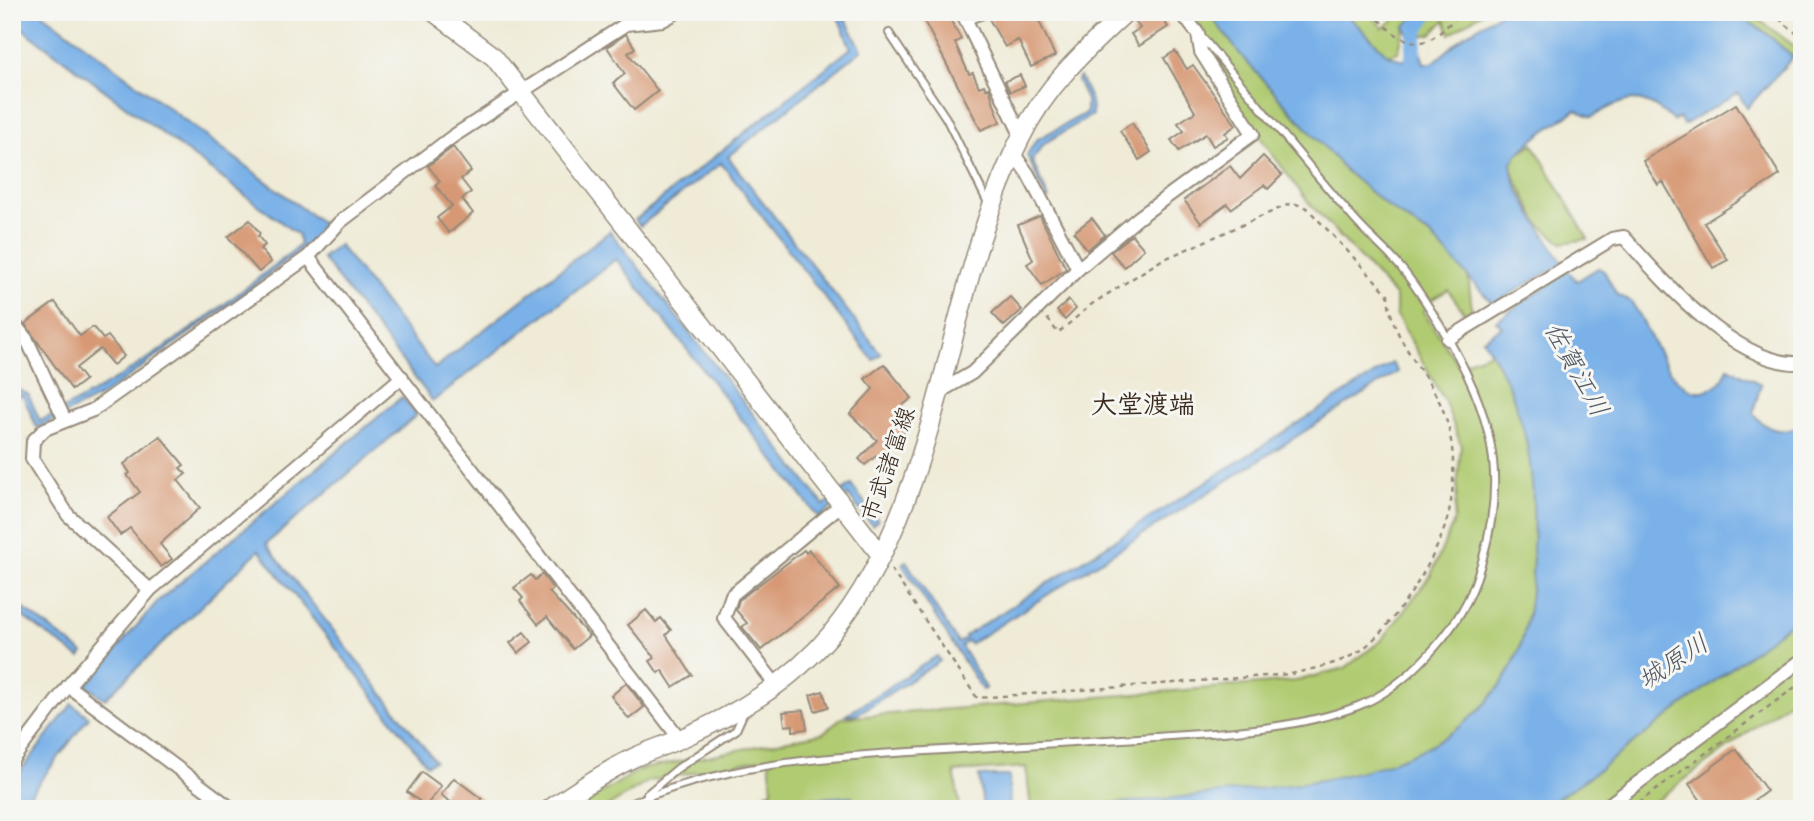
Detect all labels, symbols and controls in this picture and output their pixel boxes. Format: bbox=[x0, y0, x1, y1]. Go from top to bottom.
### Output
water label: 佐賀江川 bbox=[1536, 313, 1621, 423]
district label: 大堂渡端 bbox=[1091, 383, 1195, 422]
street label: 市武諸富線 bbox=[850, 401, 923, 526]
water label: 城原川 bbox=[1629, 622, 1716, 697]

